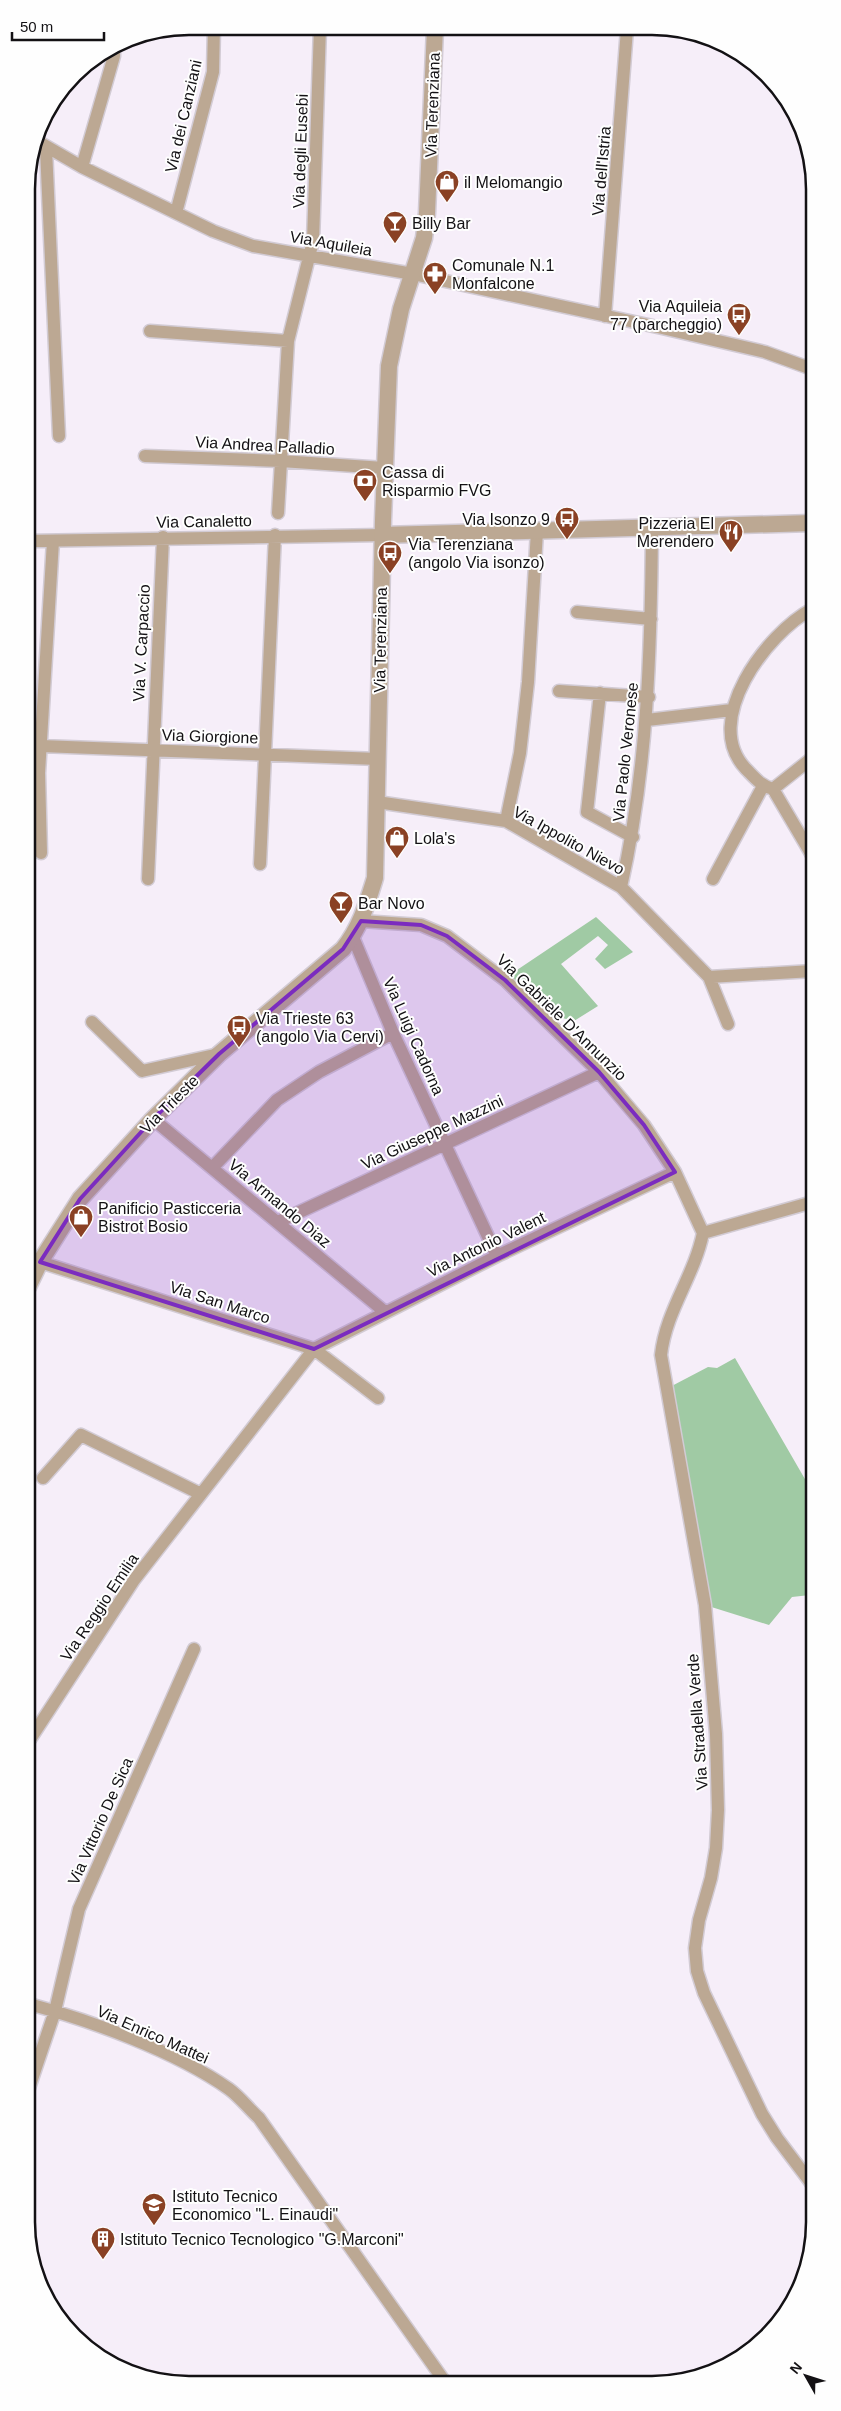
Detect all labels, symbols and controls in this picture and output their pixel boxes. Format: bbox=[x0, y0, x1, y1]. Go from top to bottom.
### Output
scale bar bbox=[12, 10, 105, 42]
text: 50 m bbox=[20, 18, 53, 35]
street label: Via Terenziana bbox=[422, 52, 443, 158]
street label: Via dei Canziani bbox=[162, 58, 205, 174]
street label: Via degli Eusebi bbox=[290, 94, 311, 209]
street label: Via dell'Istria bbox=[589, 125, 614, 217]
shop icon: il Melomangio bbox=[434, 169, 460, 203]
place label: il Melomangio bbox=[464, 174, 563, 191]
bar icon: Billy Bar bbox=[382, 210, 408, 244]
place label: Billy Bar bbox=[412, 215, 471, 232]
street label: Via Aquileia bbox=[288, 228, 374, 259]
place label: Comunale N.1 Monfalcone bbox=[452, 257, 554, 292]
pharmacy icon: Comunale N.1 Monfalcone bbox=[422, 261, 448, 295]
place label: Via Aquileia 77 (parcheggio) bbox=[610, 298, 722, 333]
bus stop icon: Via Aquileia 77 (parcheggio) bbox=[726, 302, 752, 336]
street label: Via Andrea Palladio bbox=[195, 433, 335, 458]
place label: Cassa di Risparmio FVG bbox=[382, 464, 491, 499]
bank icon: Cassa di Risparmio FVG bbox=[352, 468, 378, 502]
bus stop icon: Via Isonzo 9 bbox=[554, 506, 580, 540]
place label: Via Isonzo 9 bbox=[462, 511, 550, 528]
street label: Via Canaletto bbox=[156, 512, 252, 531]
place label: Pizzeria El Merendero bbox=[637, 515, 714, 550]
restaurant icon: Pizzeria El Merendero bbox=[718, 519, 744, 553]
place label: Via Terenziana (angolo Via isonzo) bbox=[408, 536, 545, 571]
bus stop icon: Via Terenziana (angolo Via isonzo) bbox=[377, 540, 403, 574]
street label: Via V. Carpaccio bbox=[130, 584, 153, 702]
street label: Via Terenziana bbox=[371, 587, 390, 693]
street label: Via Paolo Veronese bbox=[610, 681, 641, 823]
street label: Via Giorgione bbox=[161, 726, 259, 747]
street label: Via Ippolito Nievo bbox=[510, 803, 627, 878]
shop icon: Lola's bbox=[384, 825, 410, 859]
place label: Lola's bbox=[414, 830, 455, 847]
bar icon: Bar Novo bbox=[328, 890, 354, 924]
place label: Bar Novo bbox=[358, 895, 425, 912]
street label: Via Gabriele D'Annunzio bbox=[493, 951, 630, 1084]
street label: Via Luigi Cadorna bbox=[380, 975, 447, 1098]
place label: Via Trieste 63 (angolo Via Cervi) bbox=[256, 1010, 384, 1045]
bus stop icon: Via Trieste 63 (angolo Via Cervi) bbox=[226, 1014, 252, 1048]
street label: Via Trieste bbox=[137, 1072, 202, 1137]
street label: Via Giuseppe Mazzini bbox=[359, 1092, 506, 1173]
street label: Via Armando Diaz bbox=[225, 1156, 334, 1251]
place label: Panificio Pasticceria Bistrot Bosio bbox=[98, 1200, 241, 1235]
shop icon: Panificio Pasticceria Bistrot Bosio bbox=[68, 1204, 94, 1238]
street label: Via Antonio Valent bbox=[424, 1208, 549, 1280]
street label: Via San Marco bbox=[167, 1278, 272, 1327]
street label: Via Reggio Emilia bbox=[57, 1550, 142, 1664]
street label: Via Stradella Verde bbox=[684, 1653, 711, 1791]
street label: Via Vittorio De Sica bbox=[65, 1755, 136, 1887]
street label: Via Enrico Mattei bbox=[94, 2002, 211, 2067]
place label: Istituto Tecnico Economico "L. Einaudi" bbox=[172, 2188, 338, 2223]
school or university icon: Istituto Tecnico Economico "L. Einaudi" bbox=[141, 2192, 167, 2226]
building icon: Istituto Tecnico Tecnologico "G.Marconi" bbox=[90, 2226, 116, 2260]
place label: Istituto Tecnico Tecnologico "G.Marconi" bbox=[120, 2231, 404, 2248]
north arrow bbox=[781, 2351, 831, 2401]
text: N bbox=[786, 2359, 805, 2377]

